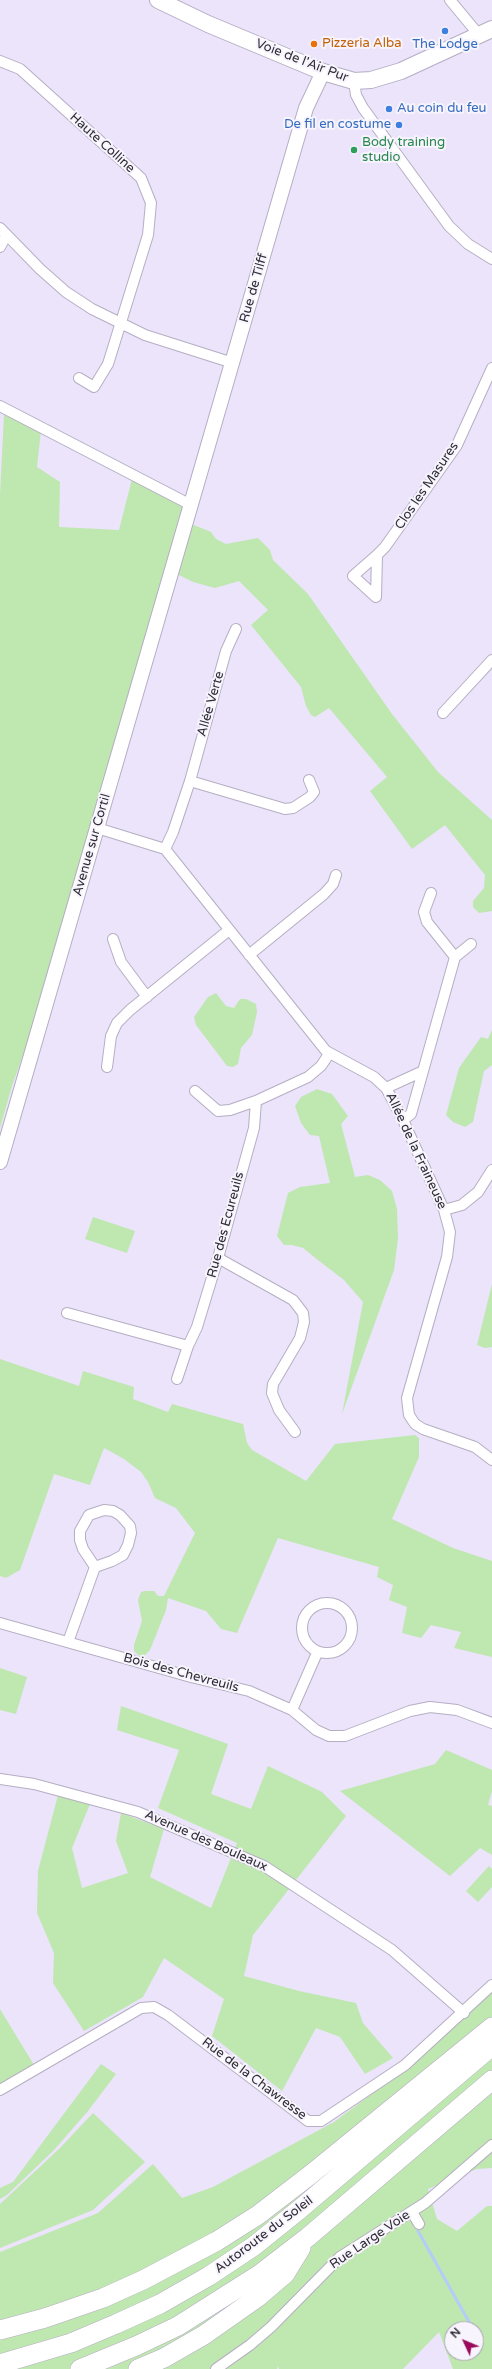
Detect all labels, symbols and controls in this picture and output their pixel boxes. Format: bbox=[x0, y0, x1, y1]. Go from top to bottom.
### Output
marker: The Lodge bbox=[440, 26, 450, 36]
street label: Voie de l'Air Pur bbox=[253, 36, 351, 86]
place label: Pizzeria Alba bbox=[322, 36, 401, 52]
place label: The Lodge bbox=[412, 37, 478, 53]
marker: Pizzeria Alba bbox=[309, 39, 319, 49]
place label: Au coin du feu bbox=[397, 101, 486, 117]
marker: Au coin du feu bbox=[384, 104, 394, 114]
street label: Haute Colline bbox=[66, 110, 138, 176]
place label: De fil en costume bbox=[284, 117, 391, 133]
marker: De fil en costume bbox=[394, 120, 404, 130]
place label: Body training studio bbox=[362, 135, 445, 166]
marker: Body training studio bbox=[349, 145, 359, 155]
street label: Rue de Tilff bbox=[237, 252, 271, 324]
street label: Clos les Masures bbox=[392, 439, 462, 533]
street label: Allée Verte bbox=[194, 670, 228, 738]
street label: Avenue sur Cortil bbox=[70, 792, 114, 898]
street label: Allée de la Fraineuse bbox=[382, 1090, 450, 1212]
street label: Rue des Ecureuils bbox=[204, 1170, 248, 1280]
street label: Bois des Chevreuils bbox=[122, 1650, 240, 1696]
street label: Avenue des Bouleaux bbox=[142, 1807, 270, 1875]
street label: Rue de la Chawresse bbox=[199, 2034, 309, 2124]
street label: Autoroute du Soleil bbox=[212, 2193, 316, 2277]
street label: Rue Large Voie bbox=[327, 2207, 413, 2273]
north arrow bbox=[444, 2321, 484, 2361]
text: N bbox=[448, 2325, 463, 2341]

